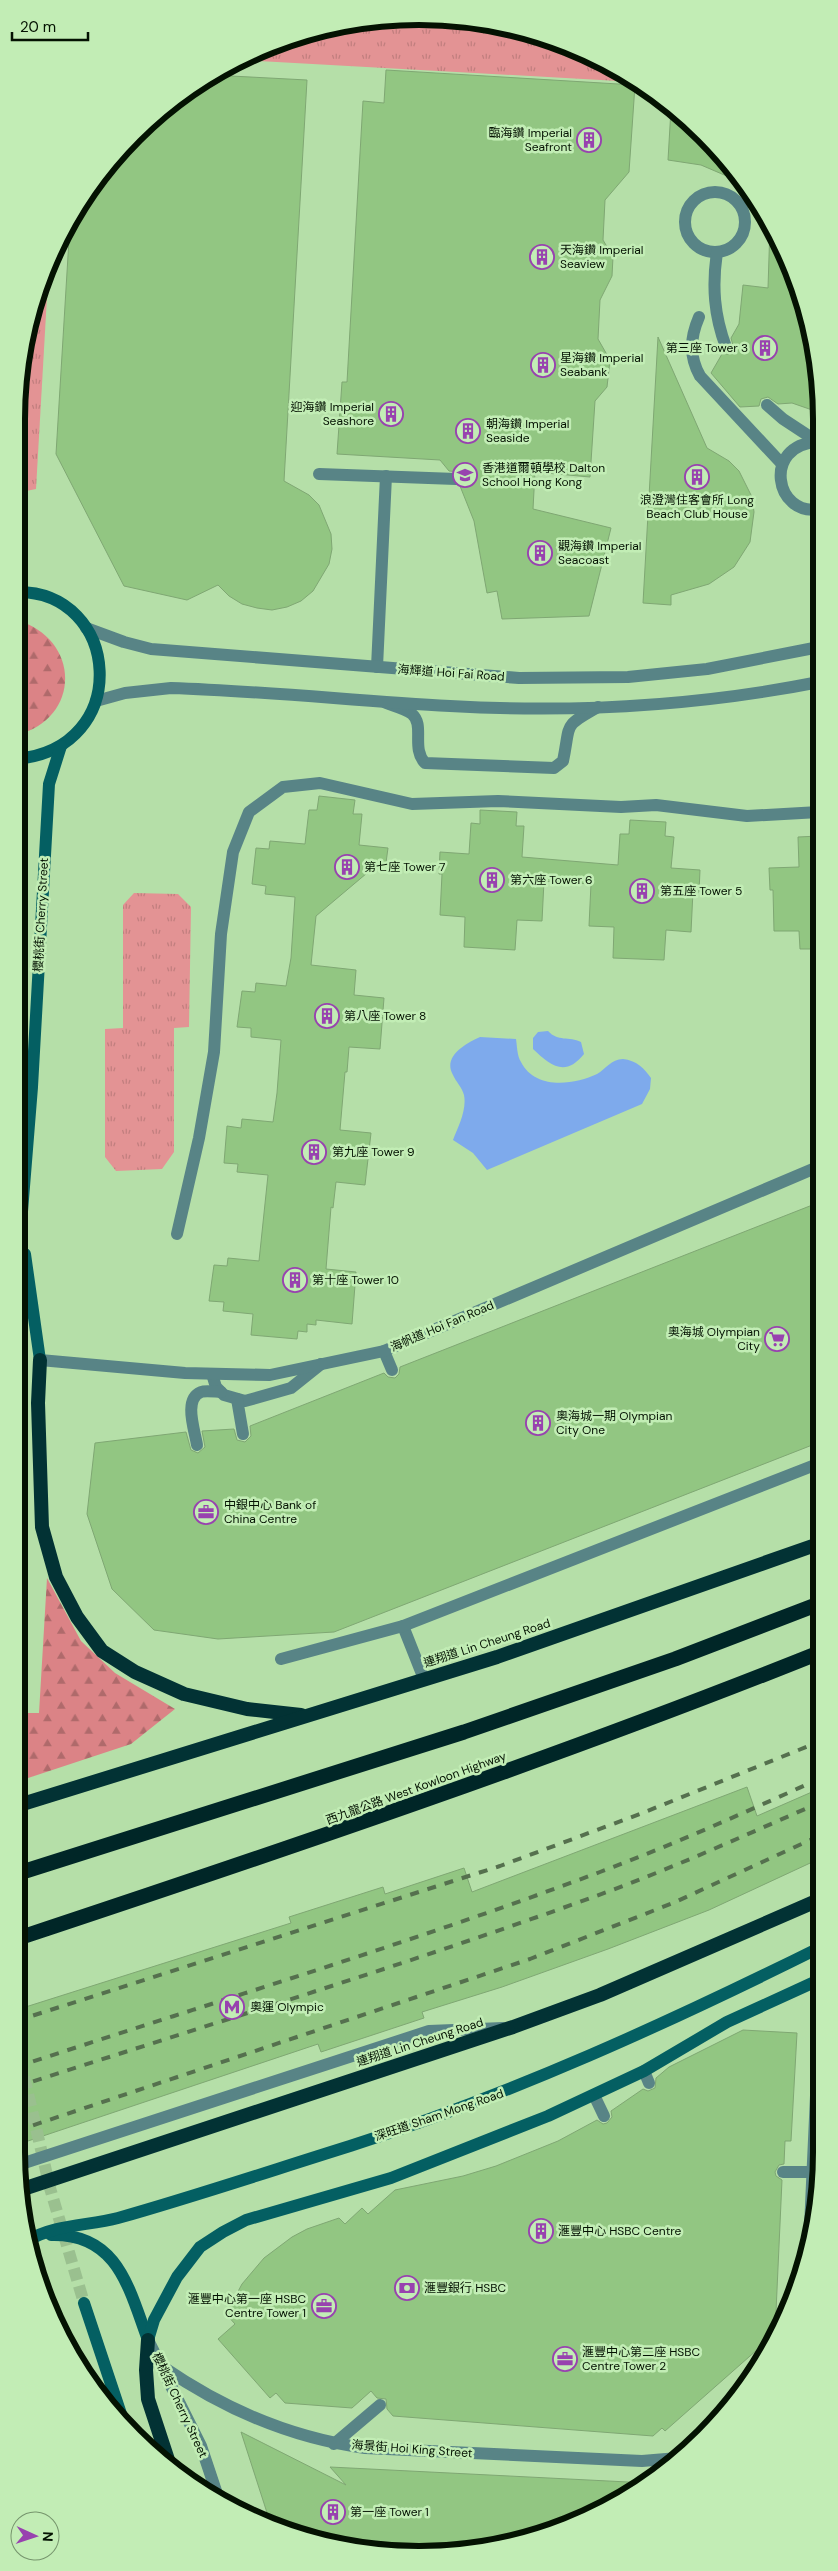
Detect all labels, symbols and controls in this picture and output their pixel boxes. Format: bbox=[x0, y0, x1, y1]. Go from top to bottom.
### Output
scale bar bbox=[12, 10, 89, 42]
text: 20 m bbox=[20, 17, 56, 37]
place label: 臨海鑽 Imperial Seafront bbox=[488, 125, 572, 155]
building icon: 臨海鑽 Imperial Seafront bbox=[576, 127, 602, 153]
place label: 天海鑽 Imperial Seaview bbox=[560, 242, 644, 272]
building icon: 天海鑽 Imperial Seaview bbox=[529, 244, 555, 270]
building icon: 第三座 Tower 3 bbox=[752, 335, 778, 361]
place label: 第三座 Tower 3 bbox=[666, 340, 748, 356]
place label: 星海鑽 Imperial Seabank bbox=[560, 350, 644, 380]
building icon: 星海鑽 Imperial Seabank bbox=[530, 352, 556, 378]
place label: 迎海鑽 Imperial Seashore bbox=[290, 399, 374, 429]
building icon: 迎海鑽 Imperial Seashore bbox=[378, 401, 404, 427]
place label: 朝海鑽 Imperial Seaside bbox=[486, 416, 570, 446]
building icon: 朝海鑽 Imperial Seaside bbox=[455, 418, 481, 444]
place label: 香港道爾頓學校 Dalton School Hong Kong bbox=[482, 460, 605, 490]
school or university icon: 香港道爾頓學校 Dalton School Hong Kong bbox=[452, 462, 478, 488]
building icon: 浪澄灣住客會所 Long Beach Club House bbox=[684, 464, 710, 490]
place label: 浪澄灣住客會所 Long Beach Club House bbox=[640, 492, 754, 522]
place label: 觀海鑽 Imperial Seacoast bbox=[558, 538, 642, 568]
building icon: 觀海鑽 Imperial Seacoast bbox=[527, 540, 553, 566]
street label: 海輝道 Hoi Fai Road bbox=[397, 661, 505, 685]
building icon: 第七座 Tower 7 bbox=[334, 854, 360, 880]
street label: 櫻桃街 Cherry Street bbox=[30, 857, 52, 972]
place label: 第七座 Tower 7 bbox=[364, 859, 446, 875]
building icon: 第六座 Tower 6 bbox=[479, 867, 505, 893]
place label: 第六座 Tower 6 bbox=[510, 872, 593, 888]
building icon: 第五座 Tower 5 bbox=[629, 878, 655, 904]
place label: 第五座 Tower 5 bbox=[660, 883, 742, 899]
building icon: 第八座 Tower 8 bbox=[314, 1003, 340, 1029]
place label: 第八座 Tower 8 bbox=[344, 1008, 426, 1024]
building icon: 第九座 Tower 9 bbox=[301, 1139, 327, 1165]
place label: 第九座 Tower 9 bbox=[332, 1144, 415, 1160]
building icon: 第十座 Tower 10 bbox=[282, 1267, 308, 1293]
place label: 第十座 Tower 10 bbox=[312, 1272, 399, 1288]
street label: 海帆道 Hoi Fan Road bbox=[388, 1297, 496, 1355]
place label: 奧海城 Olympian City bbox=[668, 1324, 760, 1354]
supermarket icon: 奧海城 Olympian City bbox=[764, 1326, 790, 1352]
place label: 奧海城一期 Olympian City One bbox=[556, 1408, 672, 1438]
building icon: 奧海城一期 Olympian City One bbox=[525, 1410, 551, 1436]
place label: 中銀中心 Bank of China Centre bbox=[224, 1497, 316, 1527]
office icon: 中銀中心 Bank of China Centre bbox=[193, 1499, 219, 1525]
street label: 連翔道 Lin Cheung Road bbox=[422, 1615, 552, 1671]
street label: 西九龍公路 West Kowloon Highway bbox=[324, 1748, 509, 1828]
metro station icon: 奧運 Olympic bbox=[219, 1994, 245, 2020]
place label: 奧運 Olympic bbox=[250, 1999, 324, 2015]
street label: 連翔道 Lin Cheung Road bbox=[355, 2014, 485, 2070]
street label: 深旺道 Sham Mong Road bbox=[372, 2085, 506, 2145]
building icon: 滙豐中心 HSBC Centre bbox=[528, 2218, 554, 2244]
place label: 滙豐中心 HSBC Centre bbox=[558, 2223, 682, 2239]
bank icon: 滙豐銀行 HSBC bbox=[394, 2275, 420, 2301]
place label: 滙豐銀行 HSBC bbox=[424, 2280, 507, 2296]
place label: 滙豐中心第一座 HSBC Centre Tower 1 bbox=[188, 2291, 306, 2321]
office icon: 滙豐中心第一座 HSBC Centre Tower 1 bbox=[311, 2293, 337, 2319]
place label: 滙豐中心第二座 HSBC Centre Tower 2 bbox=[582, 2344, 701, 2374]
office icon: 滙豐中心第二座 HSBC Centre Tower 2 bbox=[552, 2346, 578, 2372]
street label: 櫻桃街 Cherry Street bbox=[149, 2350, 212, 2460]
street label: 海景街 Hoi King Street bbox=[351, 2437, 473, 2461]
building icon: 第一座 Tower 1 bbox=[320, 2499, 346, 2525]
place label: 第一座 Tower 1 bbox=[350, 2504, 429, 2520]
north arrow bbox=[10, 2511, 60, 2561]
text: N bbox=[39, 2531, 57, 2542]

